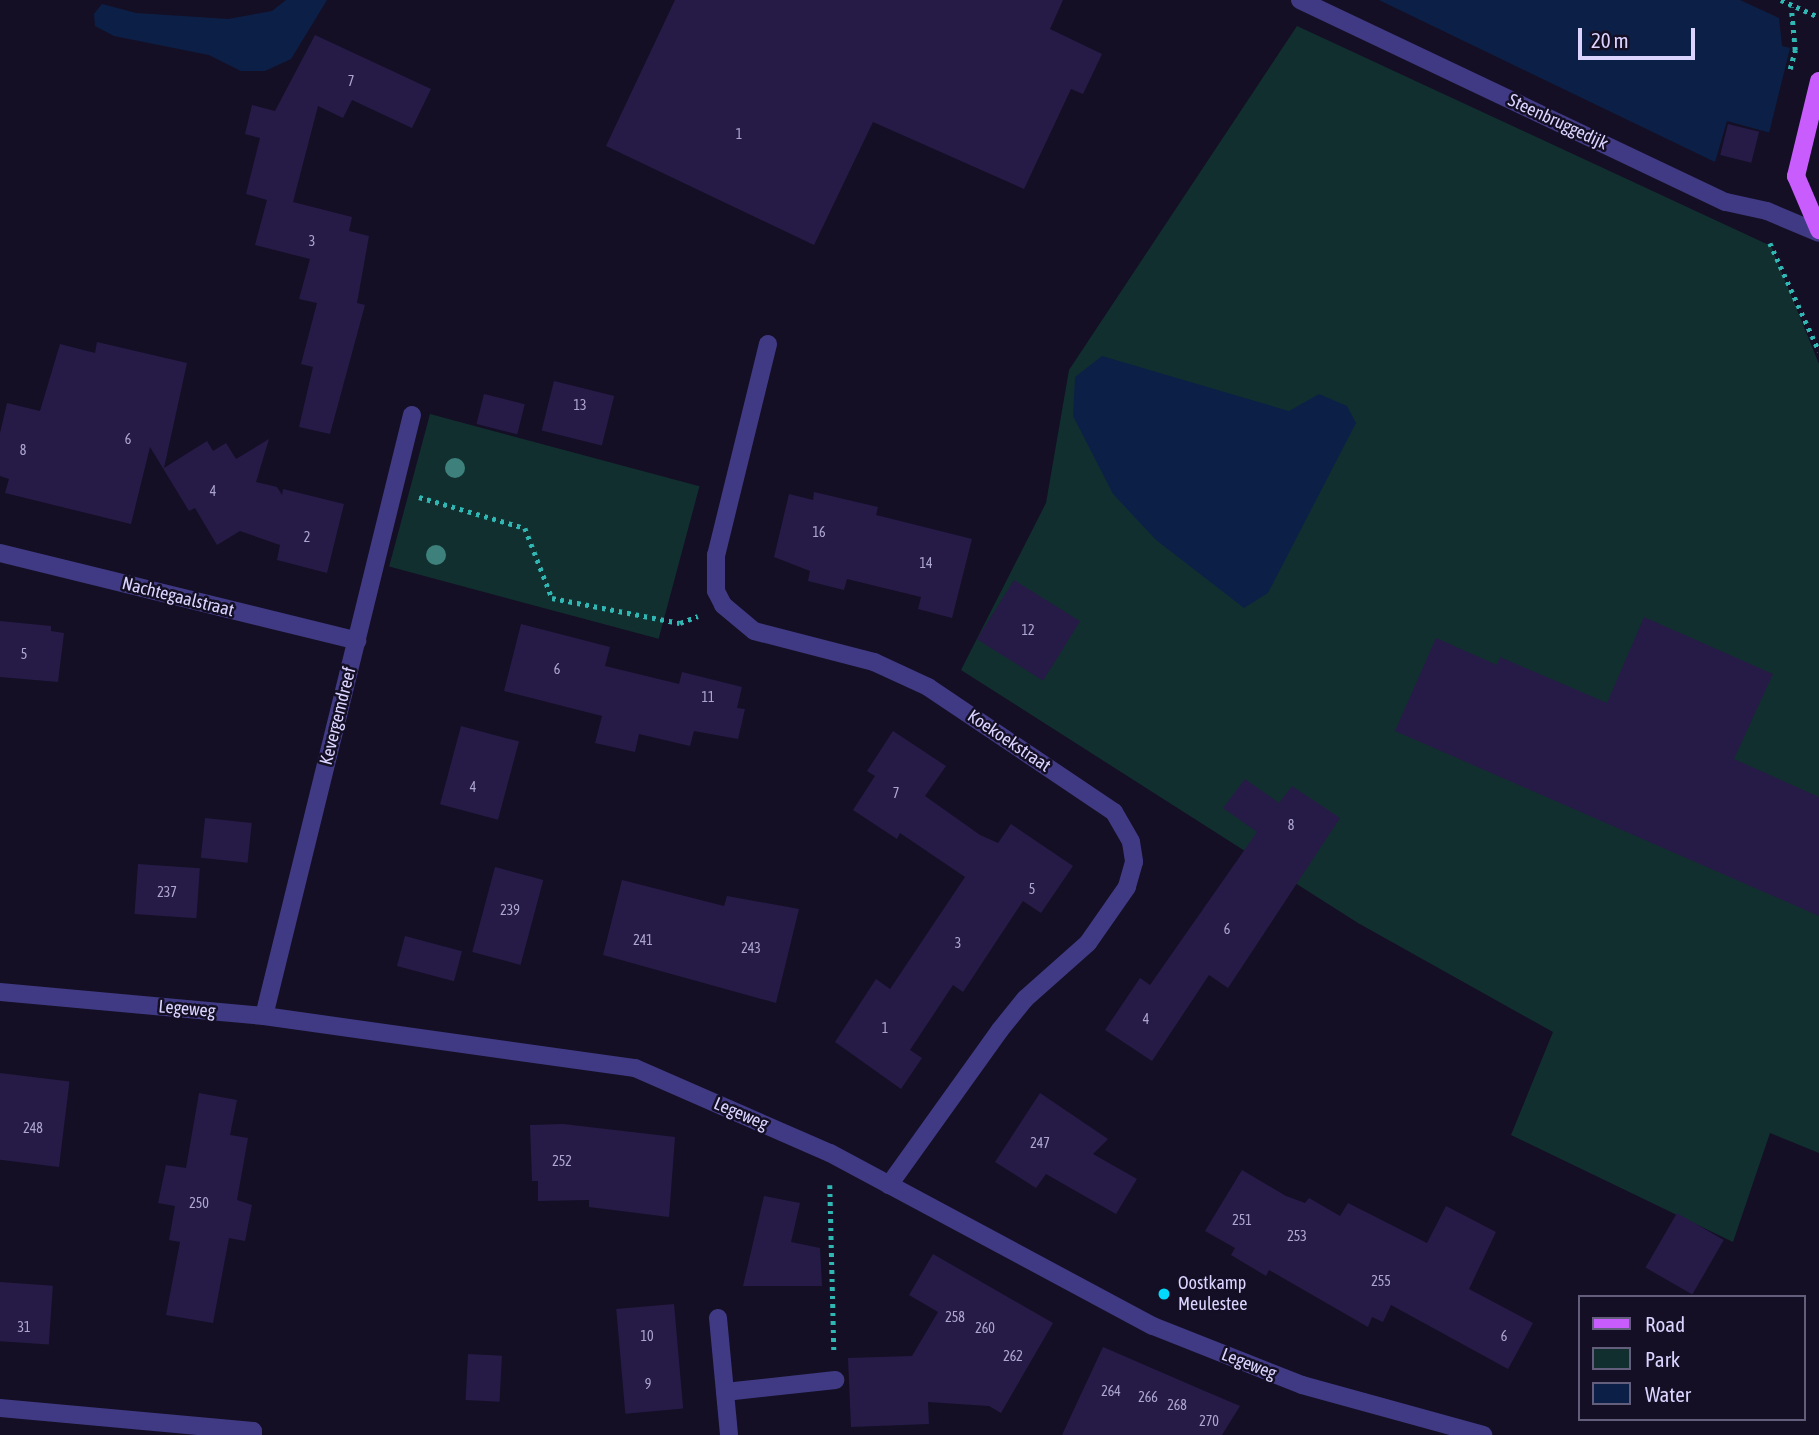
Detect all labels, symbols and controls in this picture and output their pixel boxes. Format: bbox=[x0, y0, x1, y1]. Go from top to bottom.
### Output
scale bar bbox=[1581, 14, 1698, 58]
text: 20 m bbox=[1591, 28, 1629, 52]
house number: 7 bbox=[348, 73, 354, 89]
street label: Steenbruggedijk bbox=[1505, 89, 1611, 155]
house number: 1 bbox=[736, 126, 742, 142]
house number: 3 bbox=[309, 233, 315, 249]
house number: 13 bbox=[573, 397, 587, 413]
house number: 6 bbox=[125, 431, 131, 447]
house number: 8 bbox=[20, 442, 26, 458]
house number: 4 bbox=[210, 483, 216, 499]
house number: 16 bbox=[812, 524, 826, 540]
house number: 2 bbox=[304, 529, 310, 545]
house number: 14 bbox=[919, 555, 933, 571]
street label: Nachtegaalstraat bbox=[120, 573, 236, 621]
house number: 12 bbox=[1021, 622, 1035, 638]
house number: 5 bbox=[21, 646, 27, 662]
house number: 6 bbox=[554, 661, 560, 677]
street label: Kevergemdreef bbox=[315, 665, 361, 767]
house number: 11 bbox=[701, 689, 715, 705]
street label: Koekoekstraat bbox=[963, 705, 1055, 777]
house number: 4 bbox=[470, 779, 476, 795]
house number: 7 bbox=[893, 785, 899, 801]
house number: 8 bbox=[1288, 817, 1294, 833]
house number: 5 bbox=[1029, 881, 1035, 897]
house number: 237 bbox=[157, 884, 177, 900]
house number: 239 bbox=[500, 902, 520, 918]
house number: 6 bbox=[1224, 921, 1230, 937]
house number: 241 bbox=[633, 932, 653, 948]
house number: 3 bbox=[955, 935, 961, 951]
house number: 243 bbox=[741, 940, 761, 956]
street label: Legeweg bbox=[158, 996, 216, 1022]
house number: 4 bbox=[1143, 1011, 1149, 1027]
house number: 1 bbox=[882, 1020, 888, 1036]
street label: Legeweg bbox=[711, 1093, 771, 1135]
house number: 248 bbox=[23, 1120, 43, 1136]
house number: 247 bbox=[1030, 1135, 1050, 1151]
house number: 252 bbox=[552, 1153, 572, 1169]
house number: 250 bbox=[189, 1195, 209, 1211]
house number: 251 bbox=[1232, 1212, 1252, 1228]
house number: 253 bbox=[1287, 1228, 1307, 1244]
place label: Oostkamp Meulestee bbox=[1178, 1273, 1247, 1316]
house number: 255 bbox=[1371, 1273, 1391, 1289]
marker: Oostkamp Meulestee bbox=[1156, 1286, 1172, 1302]
legend bbox=[1577, 1295, 1805, 1421]
house number: 258 bbox=[945, 1309, 965, 1325]
text: Road bbox=[1645, 1312, 1685, 1336]
house number: 31 bbox=[17, 1319, 31, 1335]
house number: 260 bbox=[975, 1320, 995, 1336]
house number: 10 bbox=[640, 1328, 654, 1344]
house number: 6 bbox=[1501, 1328, 1507, 1344]
street label: Legeweg bbox=[1219, 1344, 1279, 1384]
text: Park bbox=[1645, 1347, 1680, 1371]
house number: 262 bbox=[1003, 1348, 1023, 1364]
house number: 9 bbox=[645, 1376, 651, 1392]
text: Water bbox=[1645, 1382, 1691, 1406]
house number: 264 bbox=[1101, 1383, 1121, 1399]
house number: 266 bbox=[1138, 1389, 1158, 1405]
house number: 268 bbox=[1167, 1397, 1187, 1413]
house number: 270 bbox=[1199, 1413, 1219, 1429]

